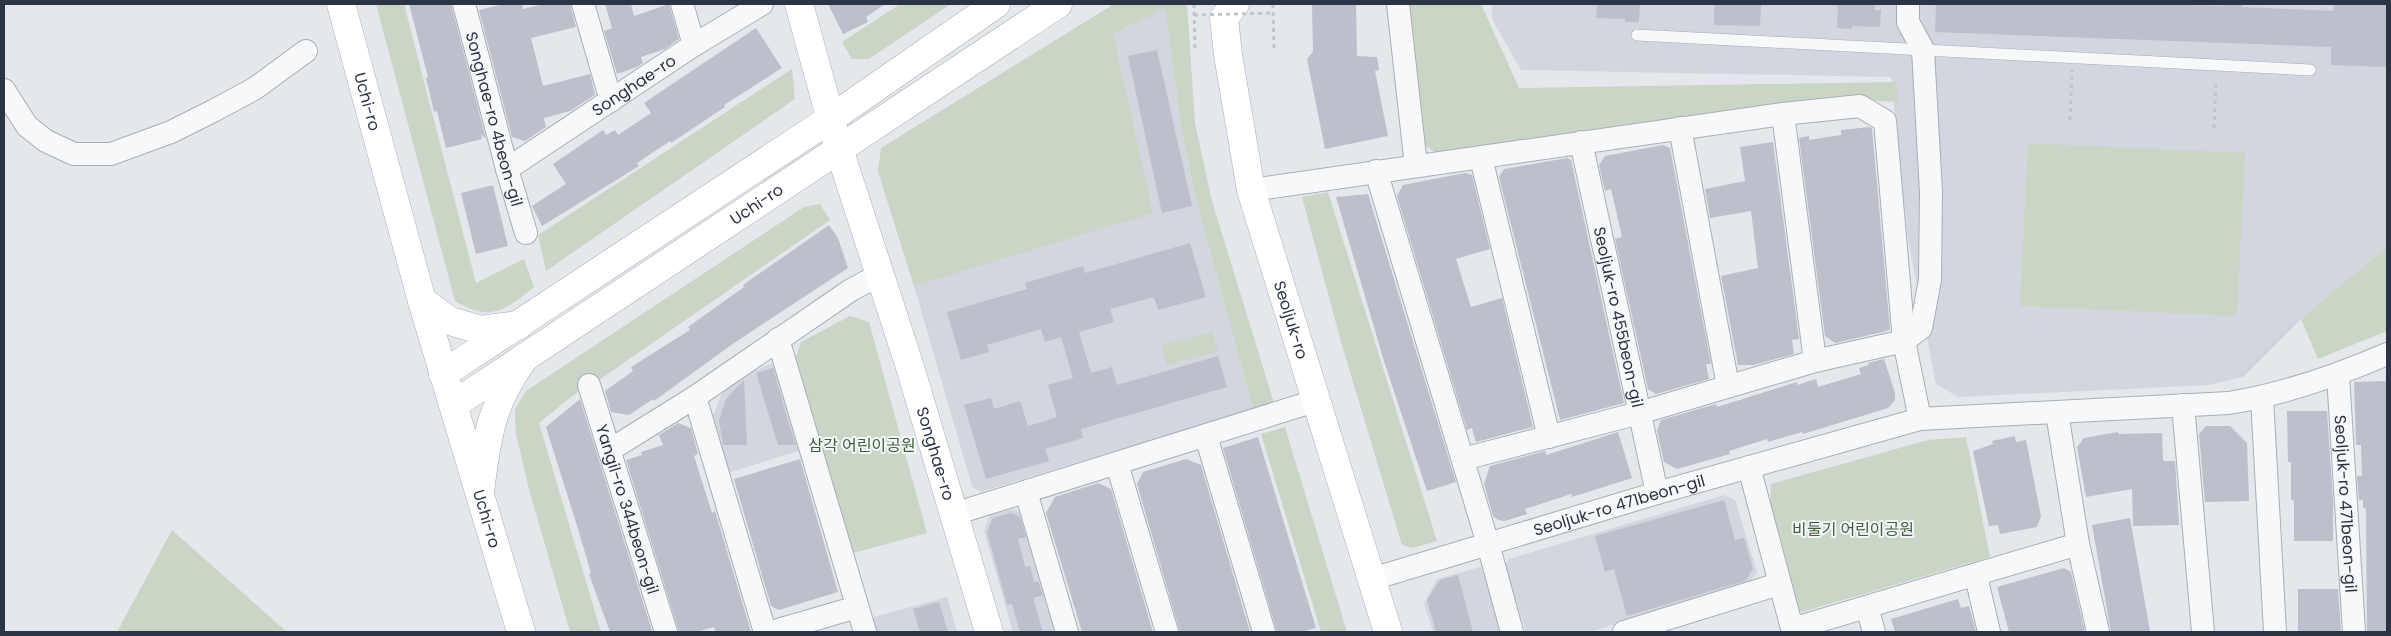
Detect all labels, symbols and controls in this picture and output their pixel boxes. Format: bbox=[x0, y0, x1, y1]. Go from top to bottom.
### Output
street label: Songhae-ro 4beon-gil bbox=[460, 29, 529, 209]
street label: Songhae-ro bbox=[587, 49, 680, 121]
street label: Uchi-ro bbox=[349, 70, 387, 133]
street label: Uchi-ro bbox=[725, 178, 788, 230]
street label: Seoljuk-ro 455beon-gil bbox=[1588, 224, 1650, 409]
street label: Seoljuk-ro bbox=[1268, 278, 1314, 362]
street label: Songhae-ro bbox=[911, 404, 961, 503]
street label: Seoljuk-ro 471beon-gil bbox=[2329, 414, 2363, 593]
street label: Yangil-ro 344beon-gil bbox=[590, 421, 665, 597]
park label: 삼각 어린이공원 bbox=[808, 434, 916, 457]
street label: Seoljuk-ro 471beon-gil bbox=[1530, 469, 1708, 541]
street label: Uchi-ro bbox=[468, 487, 507, 551]
park label: 비둘기 어린이공원 bbox=[1792, 518, 1914, 541]

